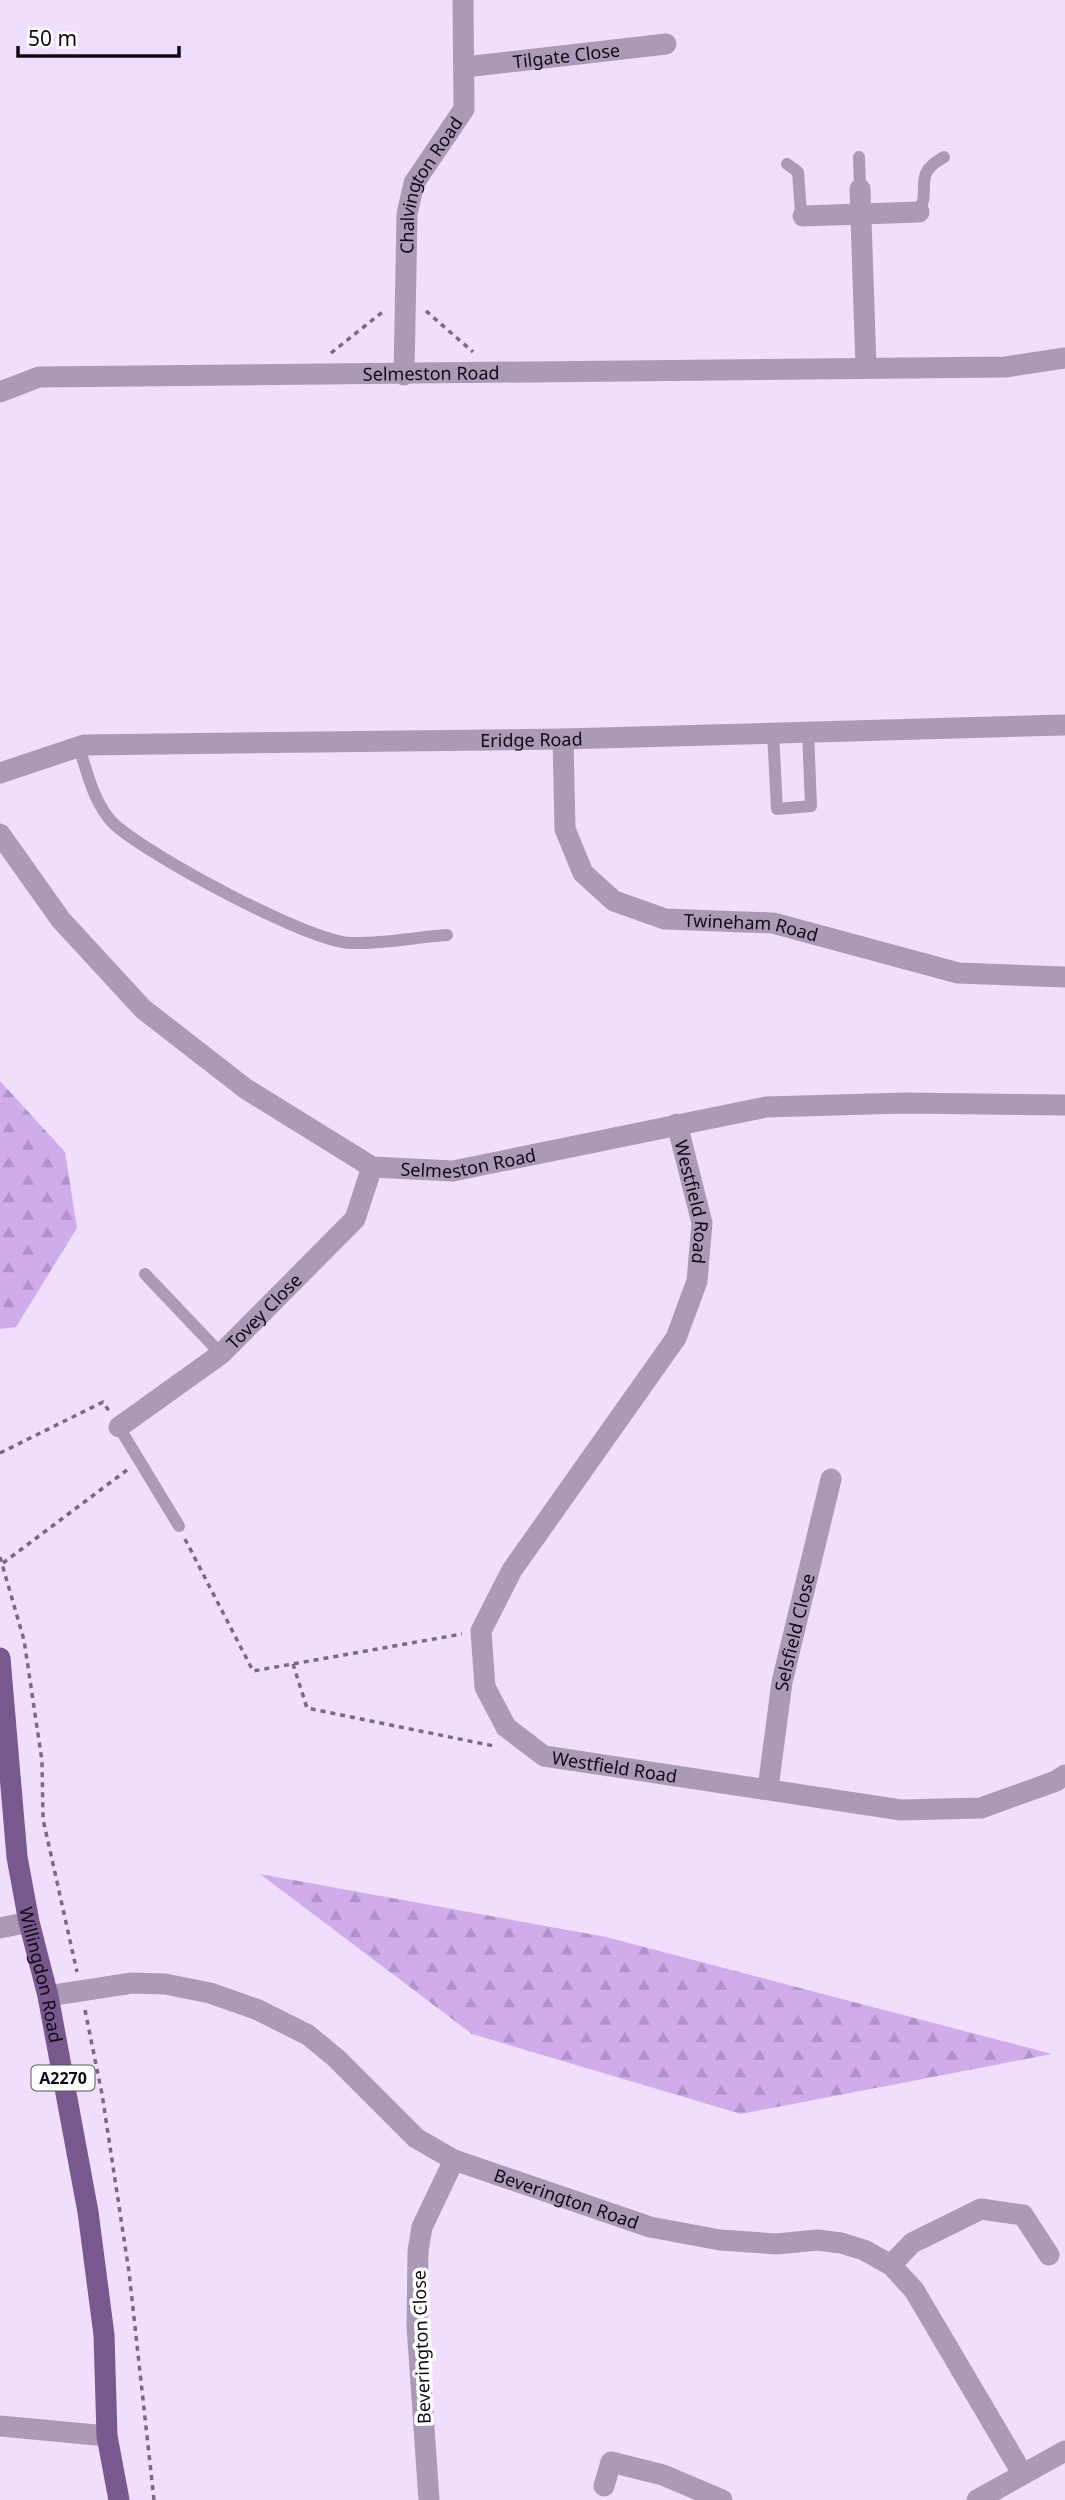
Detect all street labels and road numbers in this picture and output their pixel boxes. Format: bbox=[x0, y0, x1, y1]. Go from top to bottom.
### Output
street label: Tilgate Close bbox=[512, 37, 621, 73]
street label: Chalvington Road bbox=[394, 112, 468, 254]
street label: Selmeston Road bbox=[363, 360, 500, 386]
street label: Eridge Road bbox=[480, 726, 583, 752]
street label: Twineham Road bbox=[683, 908, 821, 947]
street label: Westfield Road bbox=[669, 1137, 714, 1265]
street label: Selmeston Road bbox=[400, 1142, 538, 1183]
street label: Tovey Close bbox=[221, 1268, 307, 1354]
street label: Selsfield Close bbox=[769, 1571, 820, 1693]
street label: Westfield Road bbox=[550, 1745, 679, 1788]
street label: Willingdon Road bbox=[14, 1905, 68, 2044]
road number: A2270 bbox=[32, 2066, 94, 2090]
street label: Beverington Road bbox=[491, 2163, 642, 2234]
street label: Beverington Close bbox=[406, 2270, 436, 2424]

